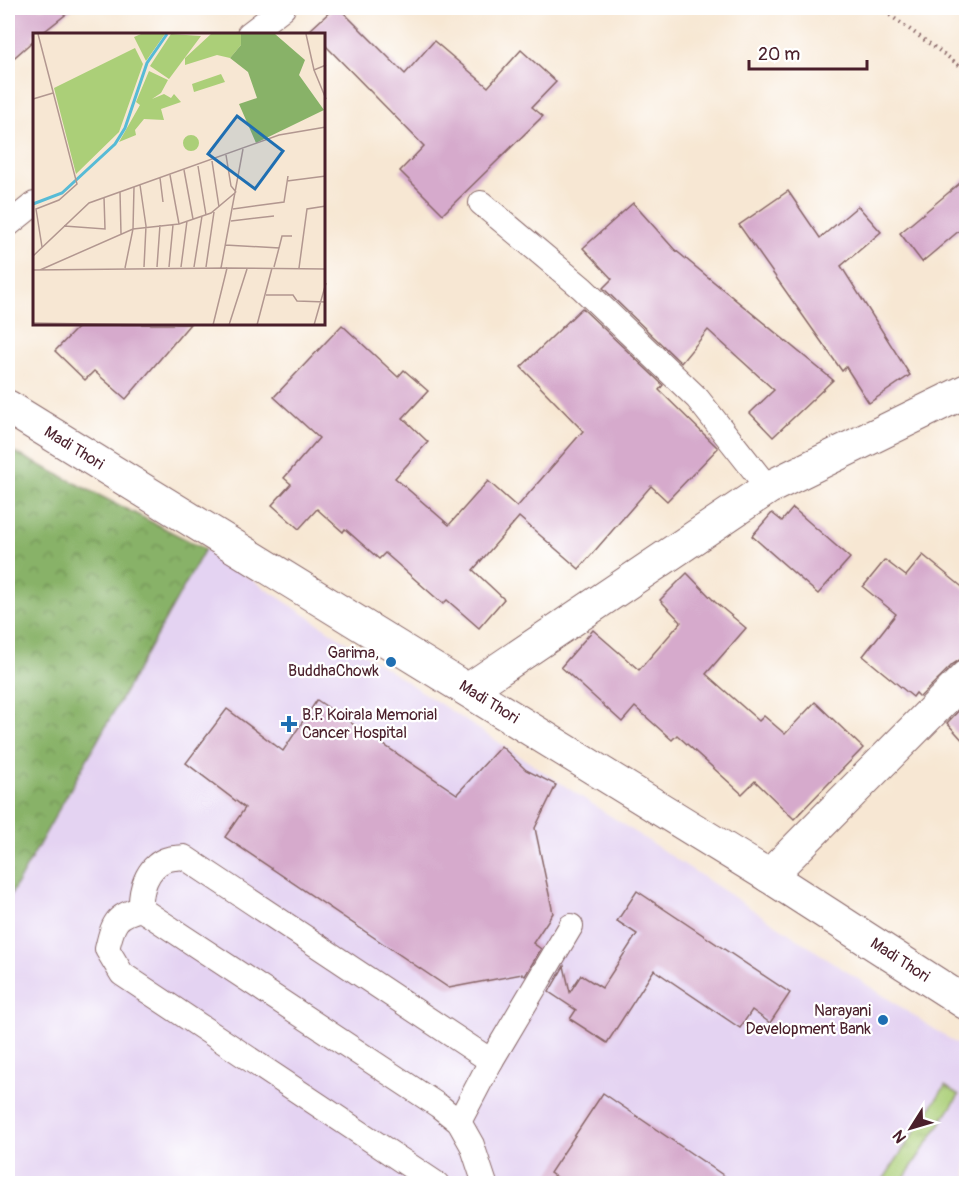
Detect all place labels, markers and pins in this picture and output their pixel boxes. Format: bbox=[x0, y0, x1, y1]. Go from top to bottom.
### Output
place label: Garima, BuddhaChowk bbox=[288, 643, 379, 681]
marker: Garima, BuddhaChowk bbox=[384, 655, 398, 669]
place label: B.P. Koirala Memorial Cancer Hospital bbox=[302, 705, 438, 743]
marker: B.P. Koirala Memorial Cancer Hospital bbox=[280, 715, 298, 733]
place label: Narayani Development Bank bbox=[746, 1001, 871, 1039]
marker: Narayani Development Bank bbox=[876, 1013, 890, 1027]

